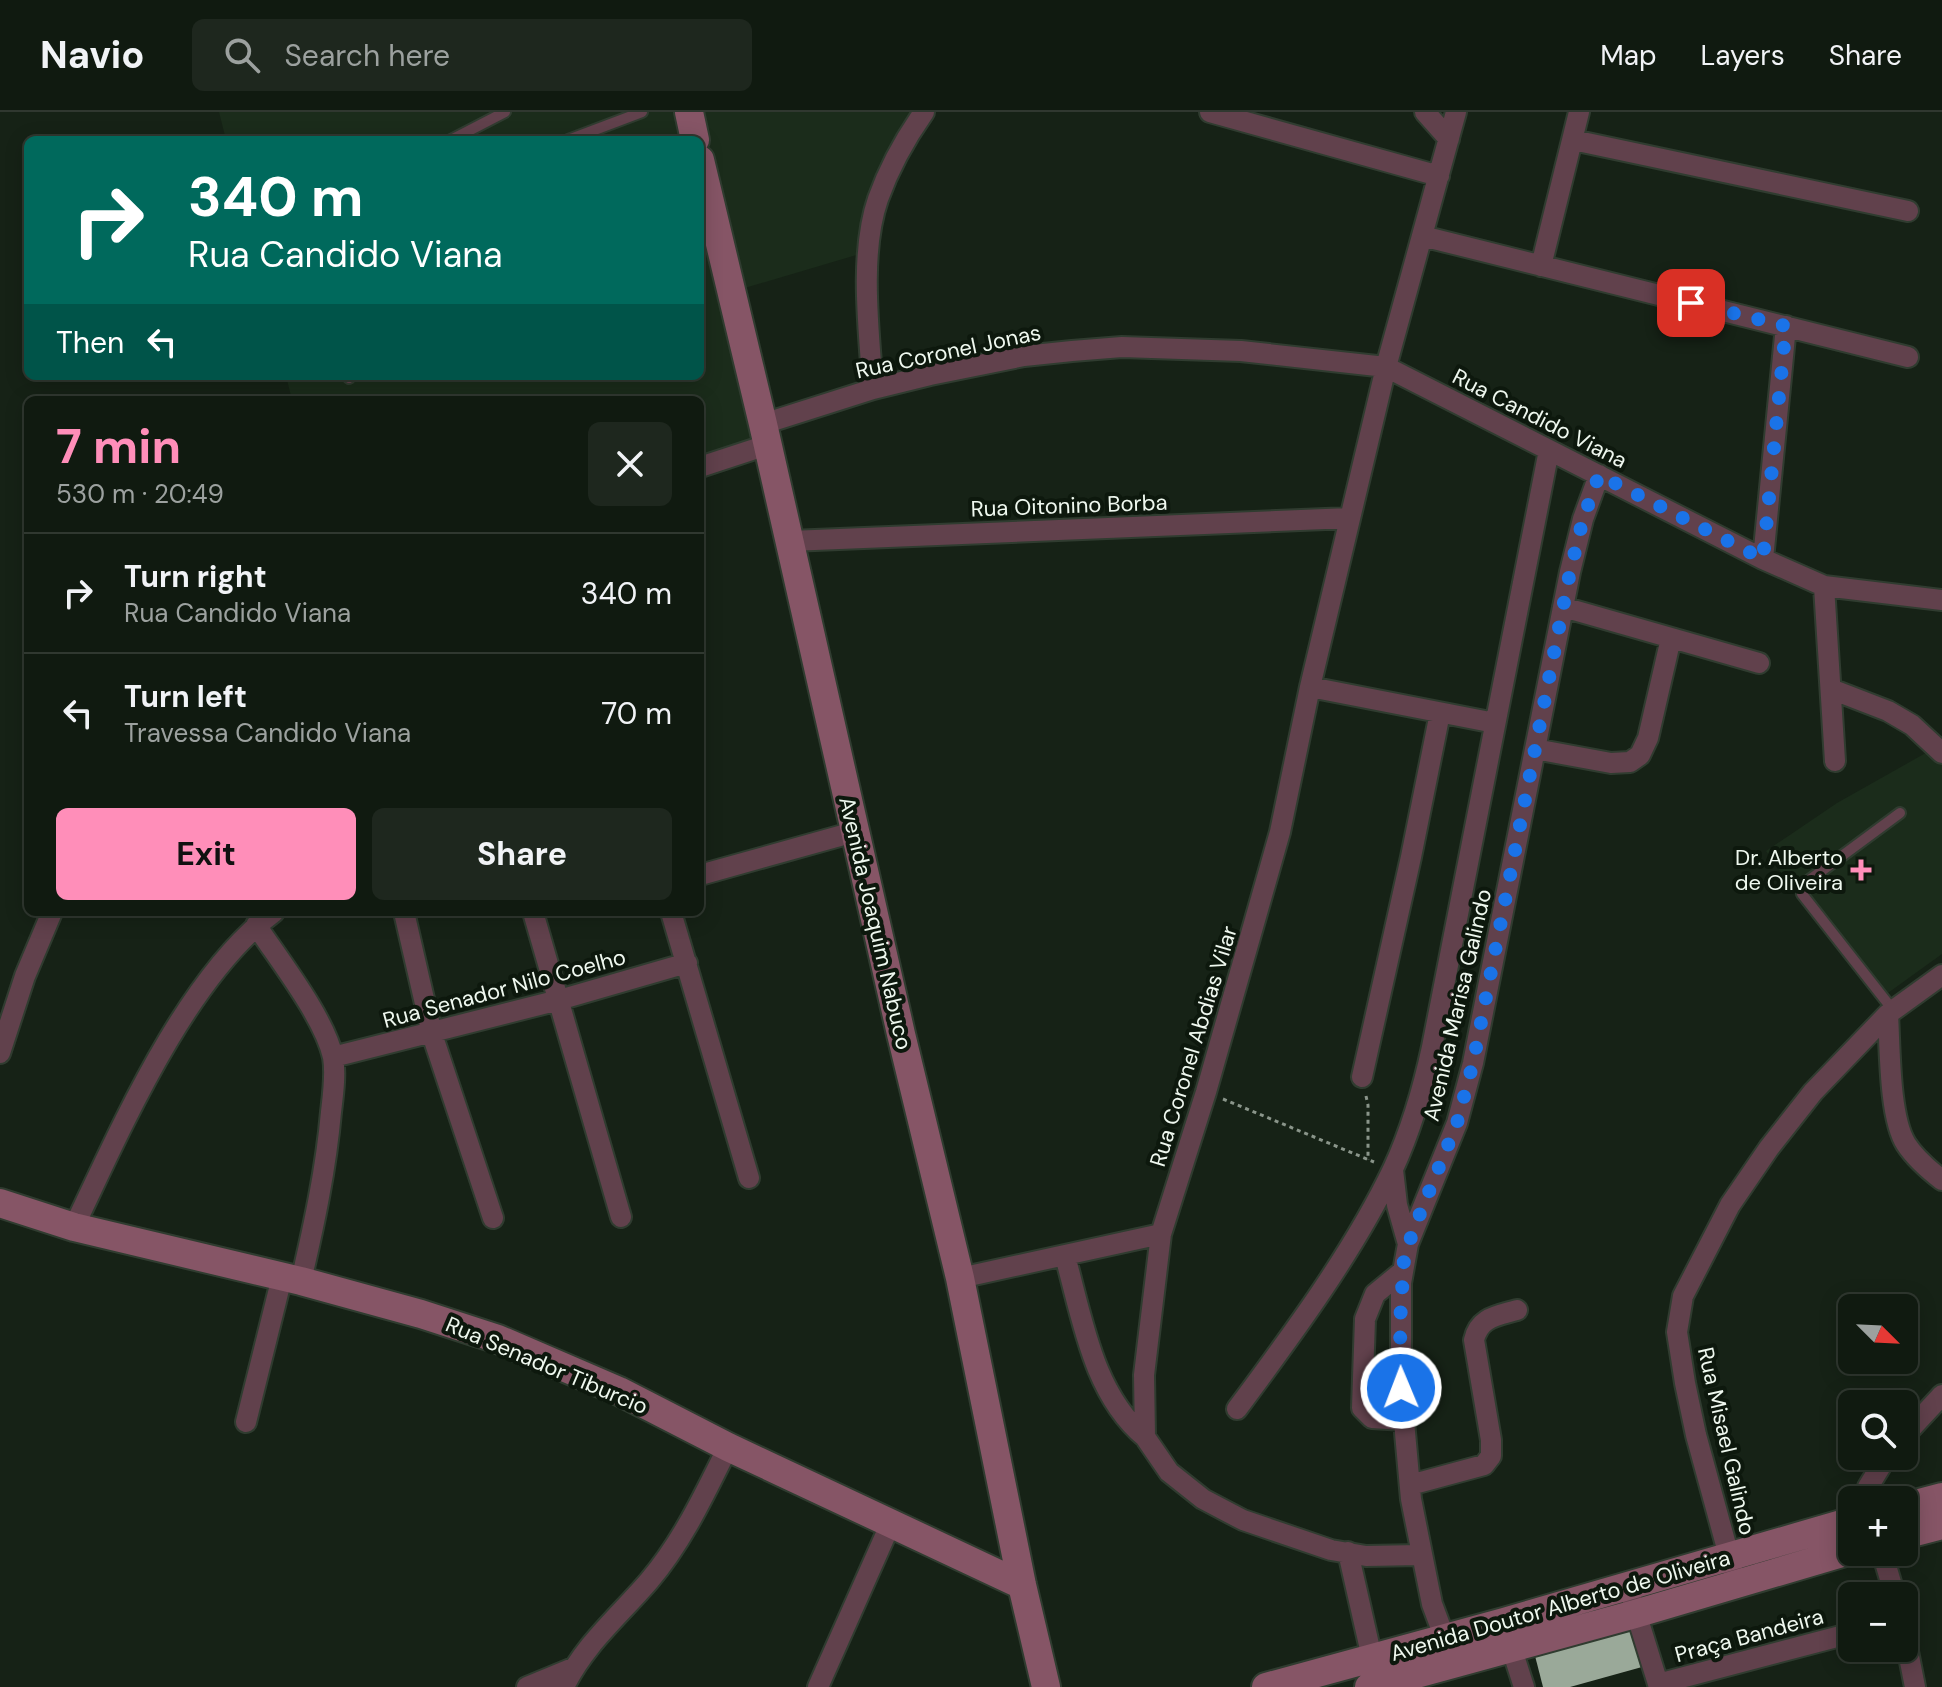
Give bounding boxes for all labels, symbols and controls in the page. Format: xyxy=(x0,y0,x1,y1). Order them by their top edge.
search box xyxy=(192,19,752,91)
text: Navio xyxy=(40,30,144,80)
icon: search xyxy=(220,33,264,77)
text: Search here xyxy=(284,36,450,75)
text: Map xyxy=(1600,37,1657,74)
text: Layers xyxy=(1701,37,1785,74)
text: Share xyxy=(1829,37,1902,74)
text: 340 m xyxy=(188,160,363,233)
icon: right xyxy=(56,168,160,272)
text: Rua Candido Viana xyxy=(188,231,503,278)
pin xyxy=(1657,269,1725,337)
icon: arrive xyxy=(1669,281,1713,325)
street label: Rua Coronel Jonas xyxy=(853,318,1043,385)
icon: left xyxy=(140,320,184,364)
text: Then xyxy=(56,323,124,362)
street label: Rua Candido Viana xyxy=(1448,362,1632,475)
text: 7 min xyxy=(56,415,181,478)
button: close xyxy=(588,422,672,506)
text: 530 m · 20:49 xyxy=(56,477,224,511)
street label: Rua Oitonino Borba xyxy=(970,488,1168,523)
text: Turn right xyxy=(124,557,267,596)
icon: right xyxy=(56,571,100,615)
text: 340 m xyxy=(581,574,672,613)
text: Rua Candido Viana xyxy=(124,596,351,630)
text: Turn left xyxy=(124,677,247,716)
icon: left xyxy=(56,691,100,735)
text: 70 m xyxy=(601,694,672,733)
text: Travessa Candido Viana xyxy=(124,716,411,750)
street label: Avenida Joaquim Nabuco xyxy=(832,794,919,1053)
button: Exit xyxy=(56,808,356,900)
button: Share xyxy=(372,808,672,900)
place label: Dr. Alberto de Oliveira xyxy=(1735,843,1843,897)
marker: Dr. Alberto de Oliveira xyxy=(1850,859,1872,881)
street label: Avenida Marisa Galindo xyxy=(1417,886,1498,1124)
street label: Rua Coronel Abdias Vilar xyxy=(1143,922,1244,1170)
street label: Rua Senador Nilo Coelho xyxy=(379,942,629,1035)
north arrow xyxy=(1838,1294,1918,1374)
map controls xyxy=(1838,1294,1918,1662)
street label: Rua Senador Tiburcio xyxy=(441,1310,652,1421)
street label: Rua Misael Galindo xyxy=(1691,1344,1762,1538)
position arrow xyxy=(1359,1346,1443,1430)
button: search xyxy=(1838,1390,1918,1470)
button: + xyxy=(1838,1486,1918,1566)
street label: Avenida Doutor Alberto de Oliveira xyxy=(1387,1543,1733,1668)
button: − xyxy=(1838,1582,1918,1662)
street label: Praça Bandeira xyxy=(1672,1602,1827,1669)

